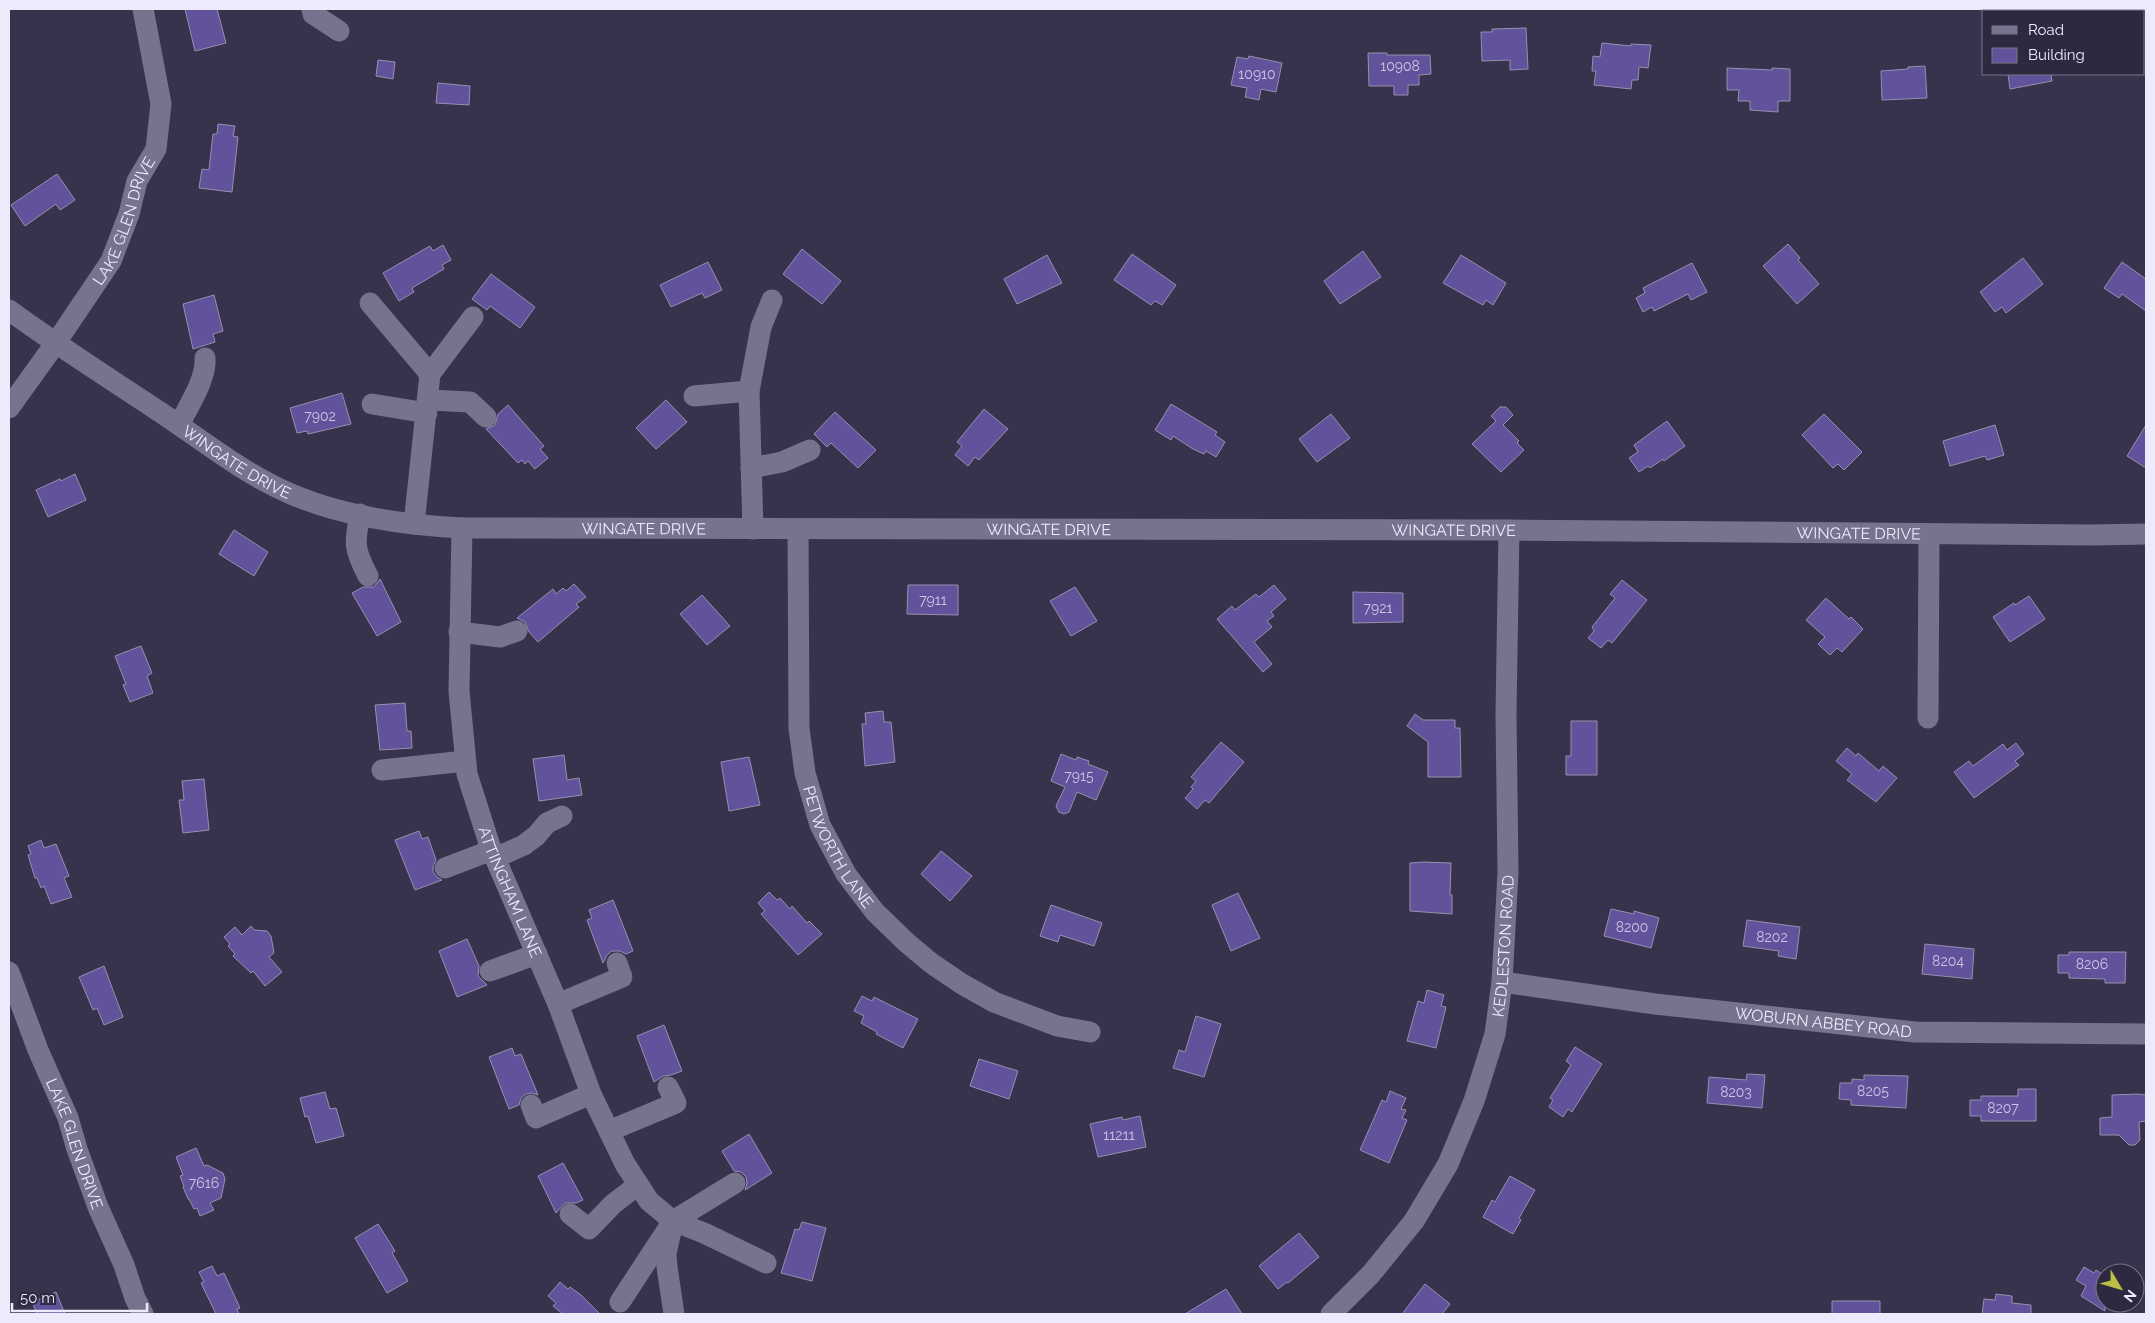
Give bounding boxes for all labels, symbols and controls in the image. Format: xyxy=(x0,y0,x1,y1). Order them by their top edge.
legend xyxy=(1982,10,2145,75)
text: Road xyxy=(2028,21,2064,39)
text: Building xyxy=(2028,46,2085,64)
house number: 10908 xyxy=(1380,58,1420,74)
house number: 10910 xyxy=(1238,66,1276,82)
street label: LAKE GLEN DRIVE xyxy=(89,153,159,289)
house number: 7902 xyxy=(304,408,336,424)
street label: WINGATE DRIVE xyxy=(179,421,294,503)
street label: WINGATE DRIVE xyxy=(581,519,706,538)
street label: WINGATE DRIVE xyxy=(986,520,1111,539)
street label: WINGATE DRIVE xyxy=(1391,521,1516,540)
street label: WINGATE DRIVE xyxy=(1796,523,1921,544)
house number: 7911 xyxy=(919,592,947,608)
house number: 7921 xyxy=(1364,600,1392,616)
house number: 7915 xyxy=(1064,768,1094,784)
street label: PETWORTH LANE xyxy=(799,784,878,912)
street label: ATTINGHAM LANE xyxy=(474,824,546,960)
street label: KEDLESTON ROAD xyxy=(1488,874,1518,1018)
house number: 8200 xyxy=(1616,919,1648,935)
house number: 8202 xyxy=(1756,929,1788,945)
house number: 8204 xyxy=(1932,953,1964,969)
house number: 8206 xyxy=(2076,956,2108,972)
street label: WOBURN ABBEY ROAD xyxy=(1734,1004,1913,1042)
street label: LAKE GLEN DRIVE xyxy=(42,1076,107,1212)
house number: 8205 xyxy=(1857,1083,1889,1099)
house number: 8203 xyxy=(1720,1084,1752,1100)
house number: 8207 xyxy=(1987,1100,2019,1116)
house number: 11211 xyxy=(1103,1127,1135,1143)
house number: 7616 xyxy=(189,1175,219,1191)
north arrow xyxy=(2095,1263,2145,1313)
scale bar xyxy=(12,1280,148,1312)
text: N xyxy=(2121,1287,2140,1305)
text: 50 m xyxy=(20,1289,55,1307)

